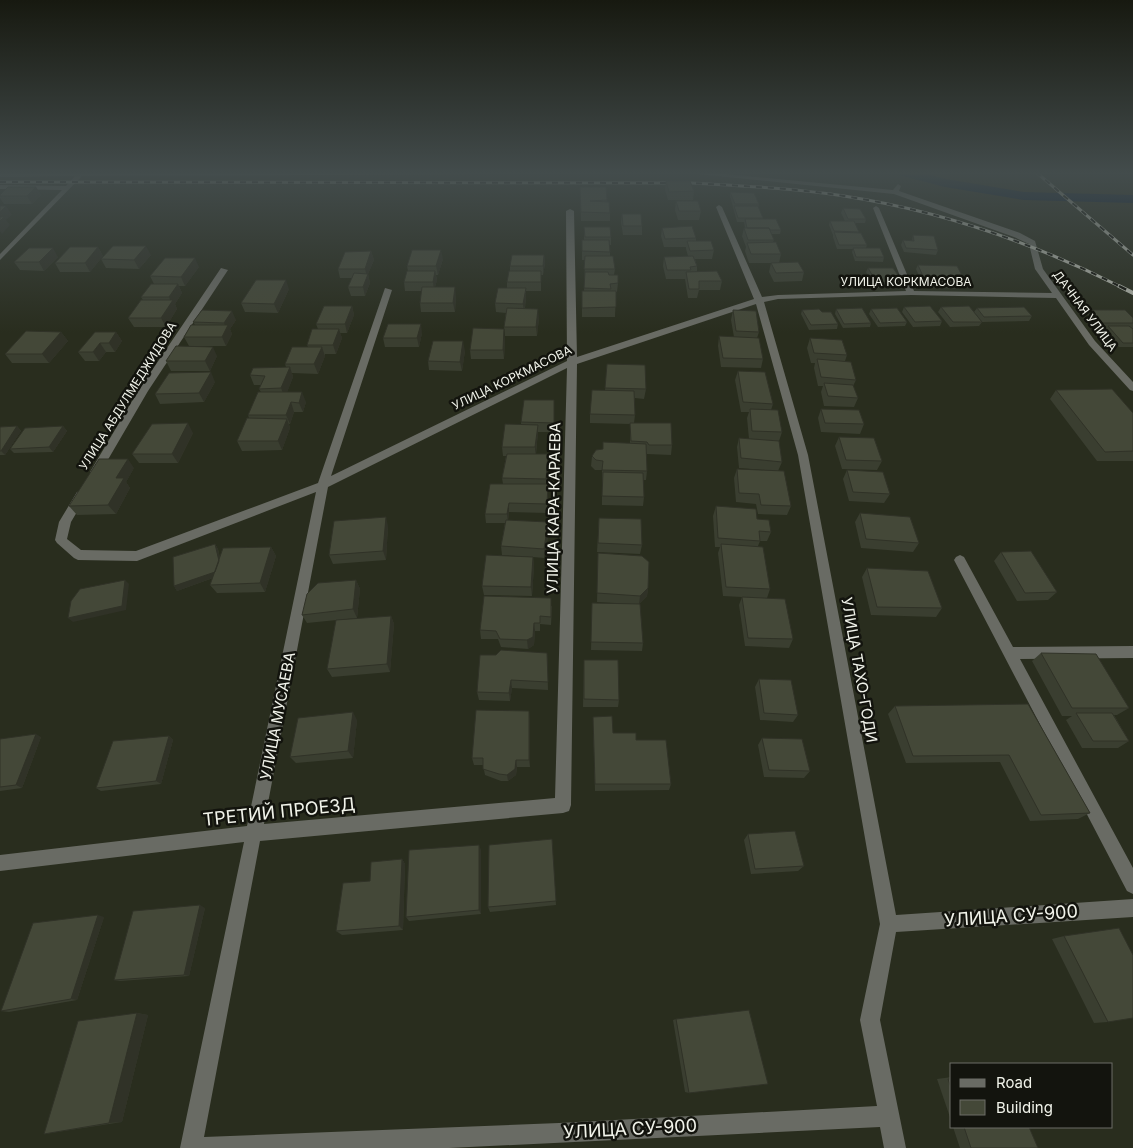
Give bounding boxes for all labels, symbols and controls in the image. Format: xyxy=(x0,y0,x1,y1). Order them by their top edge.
street label: ДАЧНАЯ УЛИЦА xyxy=(1050,267,1121,354)
street label: УЛИЦА КОРКМАСОВА xyxy=(840,274,972,289)
street label: УЛИЦА АБДУЛМЕДЖИДОВА xyxy=(76,319,179,473)
street label: УЛИЦА КОРКМАСОВА xyxy=(450,342,574,413)
street label: УЛИЦА КАРА-КАРАЕВА xyxy=(543,422,564,594)
street label: УЛИЦА ТАХО-ГОДИ xyxy=(837,596,882,744)
street label: УЛИЦА МУСАЕВА xyxy=(256,650,299,782)
street label: ТРЕТИЙ ПРОЕЗД xyxy=(202,792,356,830)
street label: УЛИЦА СУ-900 xyxy=(943,900,1079,931)
legend xyxy=(950,1063,1113,1128)
text: Road xyxy=(996,1073,1032,1092)
text: Building xyxy=(996,1098,1053,1117)
street label: УЛИЦА СУ-900 xyxy=(563,1115,697,1142)

